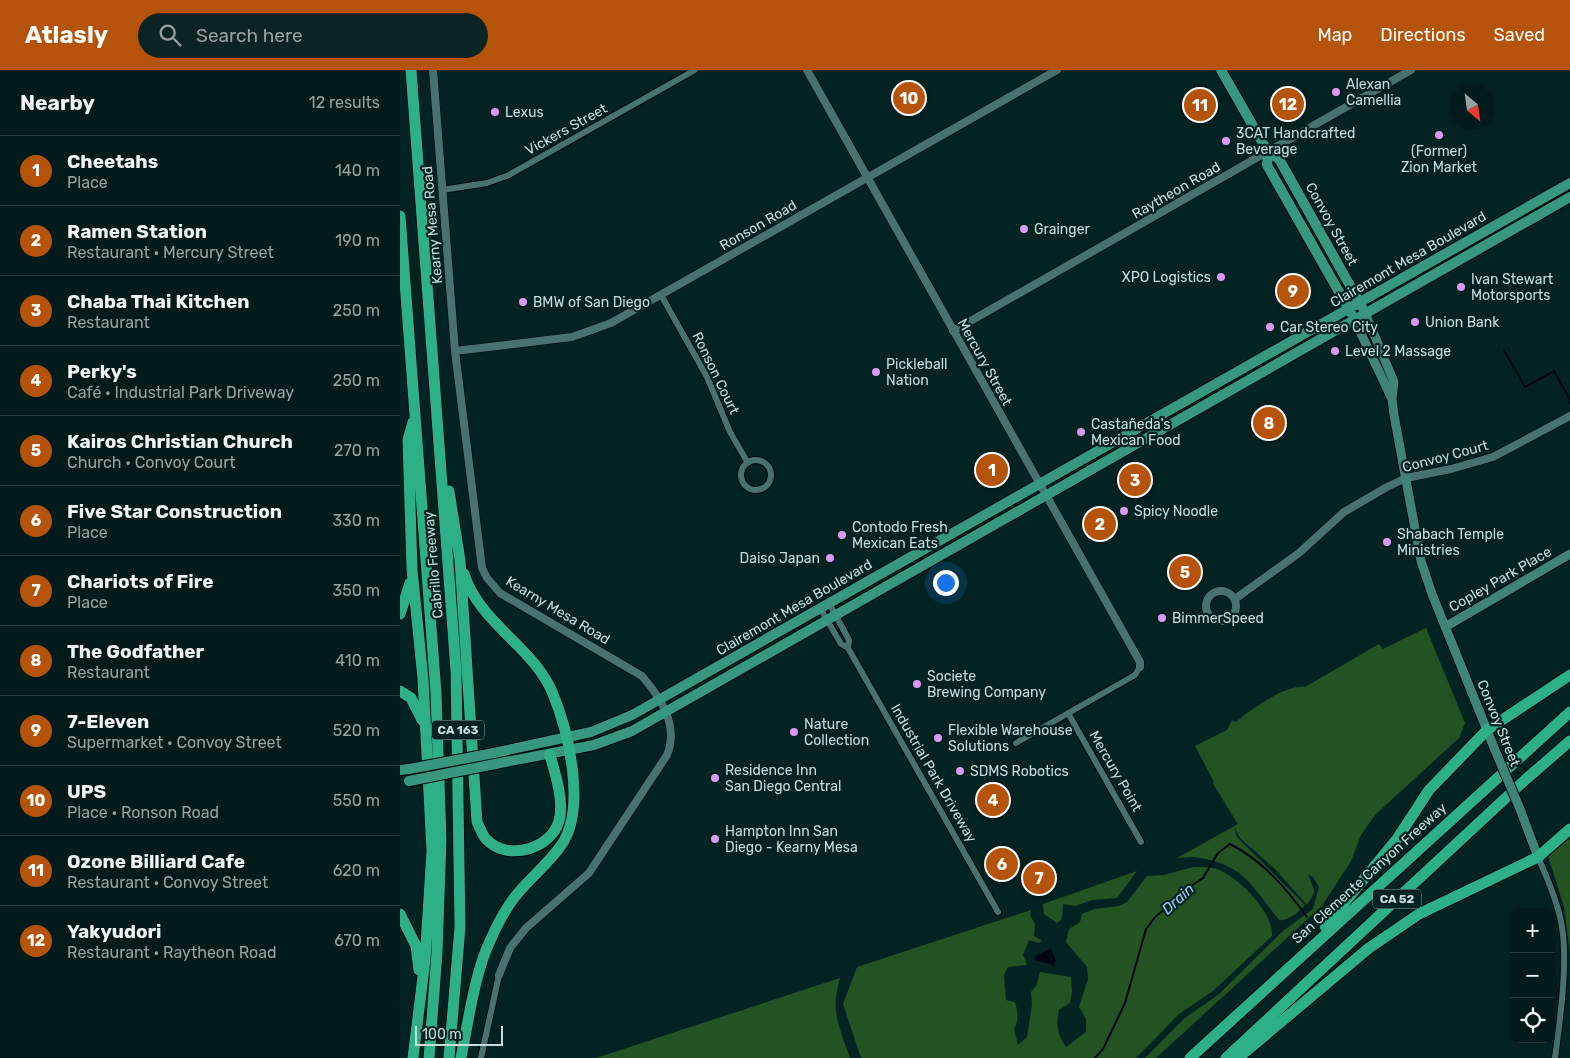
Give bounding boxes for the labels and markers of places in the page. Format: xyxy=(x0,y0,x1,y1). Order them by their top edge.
place label: Alexan Camellia xyxy=(1346,76,1401,109)
pin: 10 xyxy=(893,79,925,117)
pin: 12 xyxy=(1272,85,1304,123)
pin: 11 xyxy=(1184,86,1216,124)
marker: Alexan Camellia xyxy=(1330,86,1342,98)
place label: Lexus xyxy=(505,104,544,121)
marker: Lexus xyxy=(489,106,501,118)
place label: 3CAT Handcrafted Beverage xyxy=(1236,125,1355,158)
marker: (Former) Zion Market xyxy=(1433,129,1445,141)
marker: 3CAT Handcrafted Beverage xyxy=(1220,135,1232,147)
place label: (Former) Zion Market xyxy=(1401,143,1478,176)
place label: Grainger xyxy=(1034,221,1091,238)
marker: Grainger xyxy=(1018,223,1030,235)
place label: XPO Logistics xyxy=(1122,269,1211,286)
marker: XPO Logistics xyxy=(1215,271,1227,283)
place label: Ivan Stewart Motorsports xyxy=(1471,271,1554,304)
pin: 9 xyxy=(1277,272,1309,310)
marker: Ivan Stewart Motorsports xyxy=(1455,281,1467,293)
place label: BMW of San Diego xyxy=(533,294,650,311)
marker: BMW of San Diego xyxy=(517,296,529,308)
place label: Union Bank xyxy=(1425,314,1500,331)
marker: Union Bank xyxy=(1409,316,1421,328)
place label: Car Stereo City xyxy=(1280,319,1378,336)
marker: Car Stereo City xyxy=(1264,321,1276,333)
place label: Level 2 Massage xyxy=(1345,343,1451,360)
marker: Level 2 Massage xyxy=(1329,345,1341,357)
place label: Pickleball Nation xyxy=(886,356,947,389)
marker: Pickleball Nation xyxy=(870,366,882,378)
pin: 8 xyxy=(1253,404,1285,442)
place label: Castañeda's Mexican Food xyxy=(1091,416,1181,449)
marker: Castañeda's Mexican Food xyxy=(1075,426,1087,438)
pin: 1 xyxy=(976,451,1008,489)
pin: 3 xyxy=(1119,461,1151,499)
place label: Spicy Noodle xyxy=(1134,503,1218,520)
pin: 2 xyxy=(1084,505,1116,543)
marker: Spicy Noodle xyxy=(1118,505,1130,517)
place label: Contodo Fresh Mexican Eats xyxy=(852,519,948,552)
place label: Shabach Temple Ministries xyxy=(1397,526,1504,559)
marker: Contodo Fresh Mexican Eats xyxy=(836,529,848,541)
marker: Shabach Temple Ministries xyxy=(1381,536,1393,548)
place label: Daiso Japan xyxy=(740,550,820,567)
marker: Daiso Japan xyxy=(824,552,836,564)
pin: 5 xyxy=(1169,553,1201,591)
place label: BimmerSpeed xyxy=(1172,610,1264,627)
marker: BimmerSpeed xyxy=(1156,612,1168,624)
place label: Societe Brewing Company xyxy=(927,668,1046,701)
marker: Societe Brewing Company xyxy=(911,678,923,690)
place label: Nature Collection xyxy=(804,716,869,749)
place label: Flexible Warehouse Solutions xyxy=(948,722,1073,755)
marker: Nature Collection xyxy=(788,726,800,738)
marker: Flexible Warehouse Solutions xyxy=(932,732,944,744)
place label: Residence Inn San Diego Central xyxy=(725,762,841,795)
place label: SDMS Robotics xyxy=(970,763,1069,780)
marker: SDMS Robotics xyxy=(954,765,966,777)
marker: Residence Inn San Diego Central xyxy=(709,772,721,784)
pin: 4 xyxy=(977,781,1009,819)
place label: Hampton Inn San Diego - Kearny Mesa xyxy=(725,823,858,856)
marker: Hampton Inn San Diego - Kearny Mesa xyxy=(709,833,721,845)
pin: 6 xyxy=(986,845,1018,883)
pin: 7 xyxy=(1023,859,1055,897)

